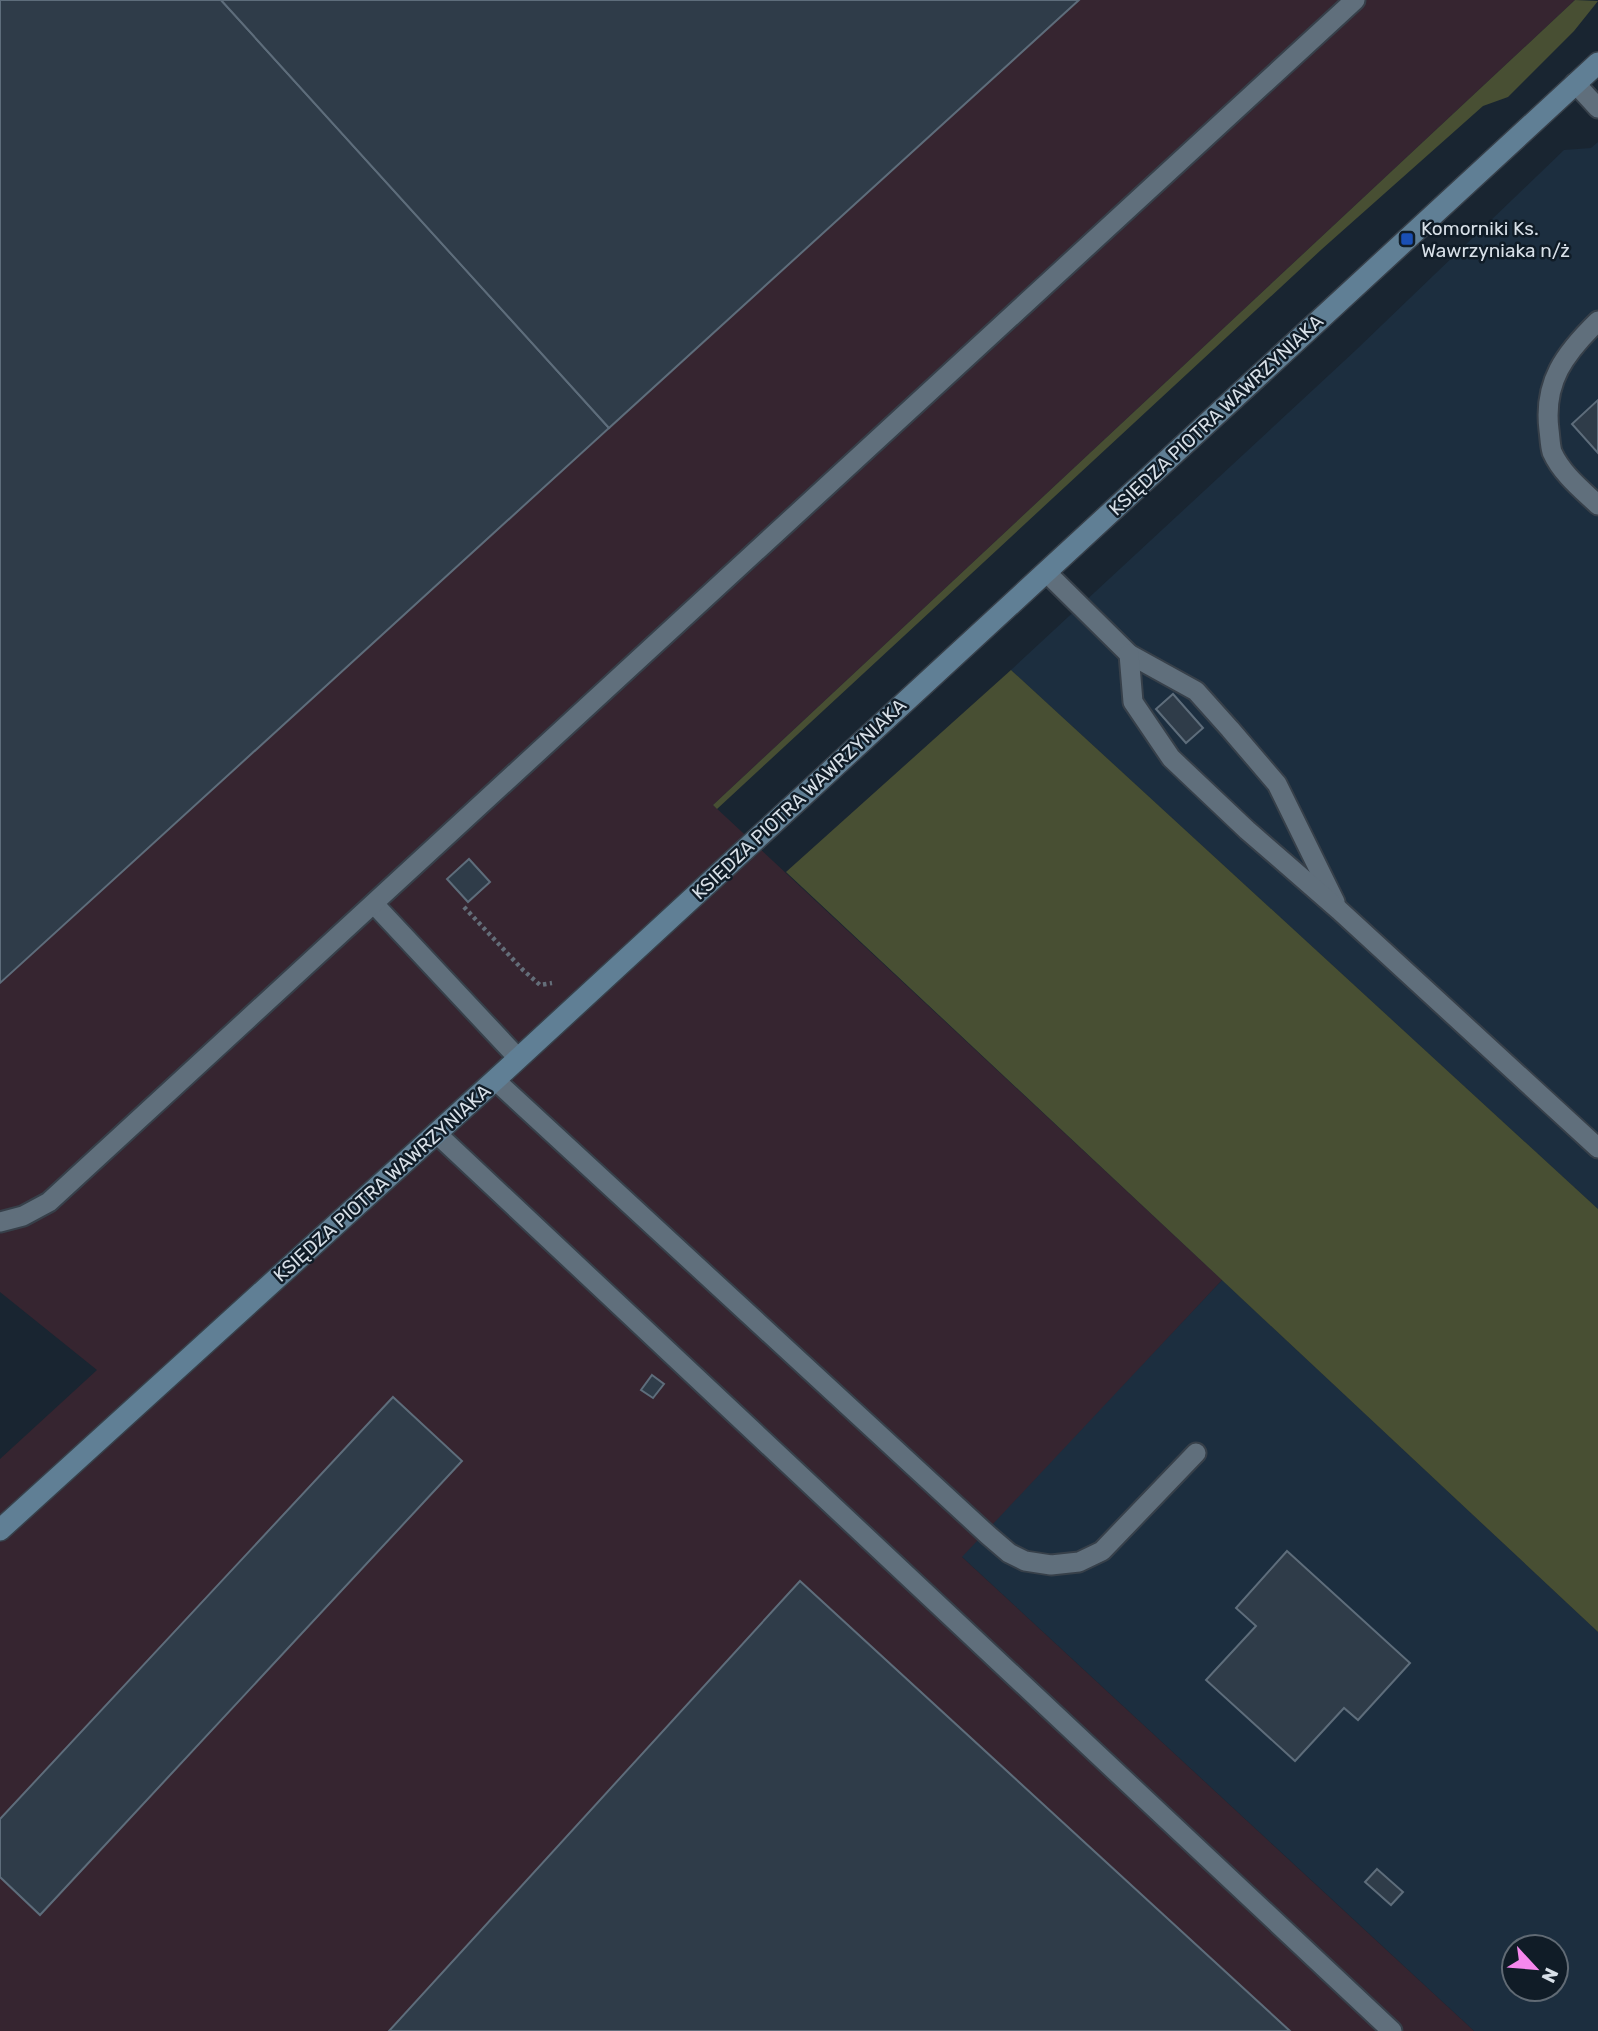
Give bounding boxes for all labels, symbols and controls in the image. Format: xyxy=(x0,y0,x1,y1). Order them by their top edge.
place label: Komorniki Ks. Wawrzyniaka n/ż xyxy=(1421,217,1570,262)
marker: Komorniki Ks. Wawrzyniaka n/ż xyxy=(1399,231,1415,247)
street label: KSIĘDZA PIOTRA WAWRZYNIAKA xyxy=(1104,309,1328,520)
street label: KSIĘDZA PIOTRA WAWRZYNIAKA xyxy=(687,693,911,904)
street label: KSIĘDZA PIOTRA WAWRZYNIAKA xyxy=(269,1079,496,1287)
north arrow xyxy=(1500,1933,1570,2003)
text: N xyxy=(1536,1964,1563,1986)

